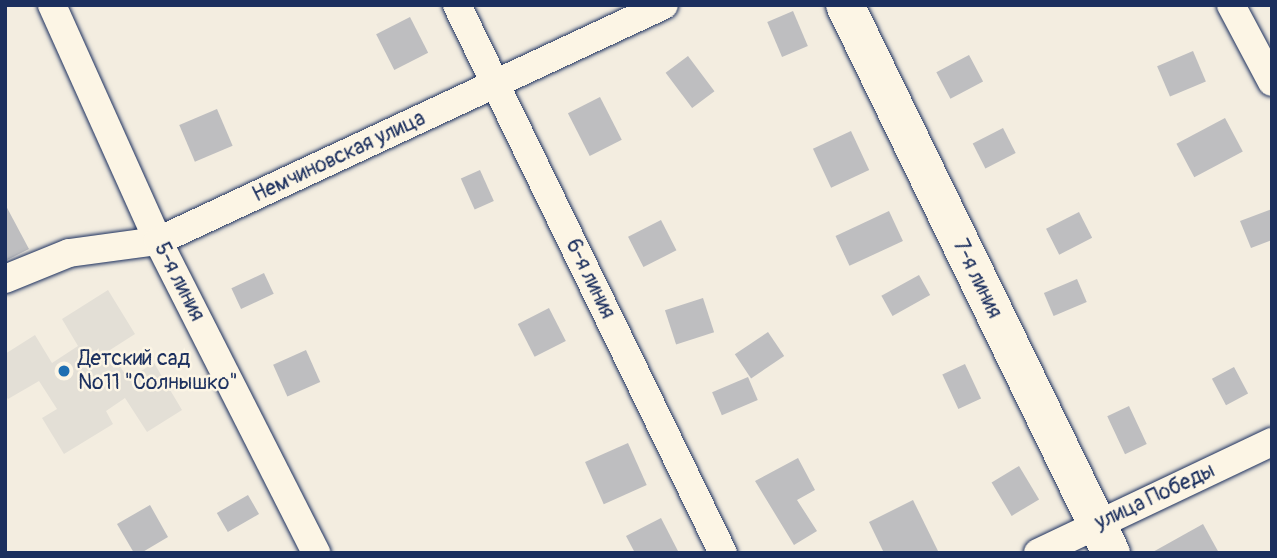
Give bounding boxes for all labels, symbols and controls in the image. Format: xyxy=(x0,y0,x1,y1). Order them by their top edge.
street label: Немчиновская улица xyxy=(249,106,429,208)
street label: 6-я линия xyxy=(560,235,620,323)
street label: 7-я линия xyxy=(947,235,1007,323)
street label: 5-я линия xyxy=(149,238,209,326)
place label: Детский сад №11 "Солнышко" xyxy=(78,346,238,396)
marker: Детский сад №11 "Солнышко" xyxy=(56,363,72,379)
street label: улица Победы xyxy=(1091,458,1219,536)

